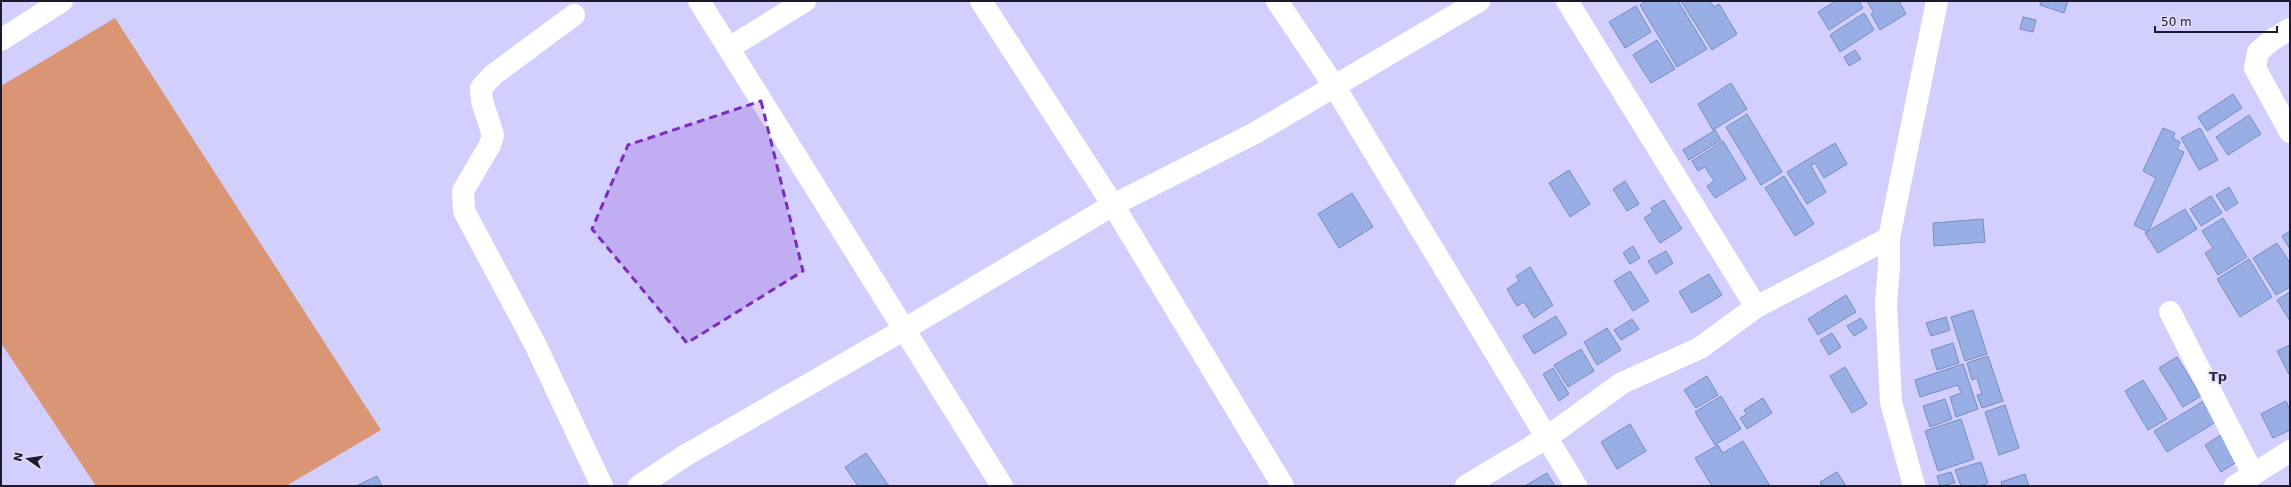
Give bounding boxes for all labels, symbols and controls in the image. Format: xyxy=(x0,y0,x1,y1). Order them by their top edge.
scale bar xyxy=(2155,8,2277,34)
text: 50 m xyxy=(2161,15,2192,29)
district label: Tp xyxy=(2209,369,2227,384)
north arrow xyxy=(8,439,48,479)
text: N xyxy=(11,451,26,463)

